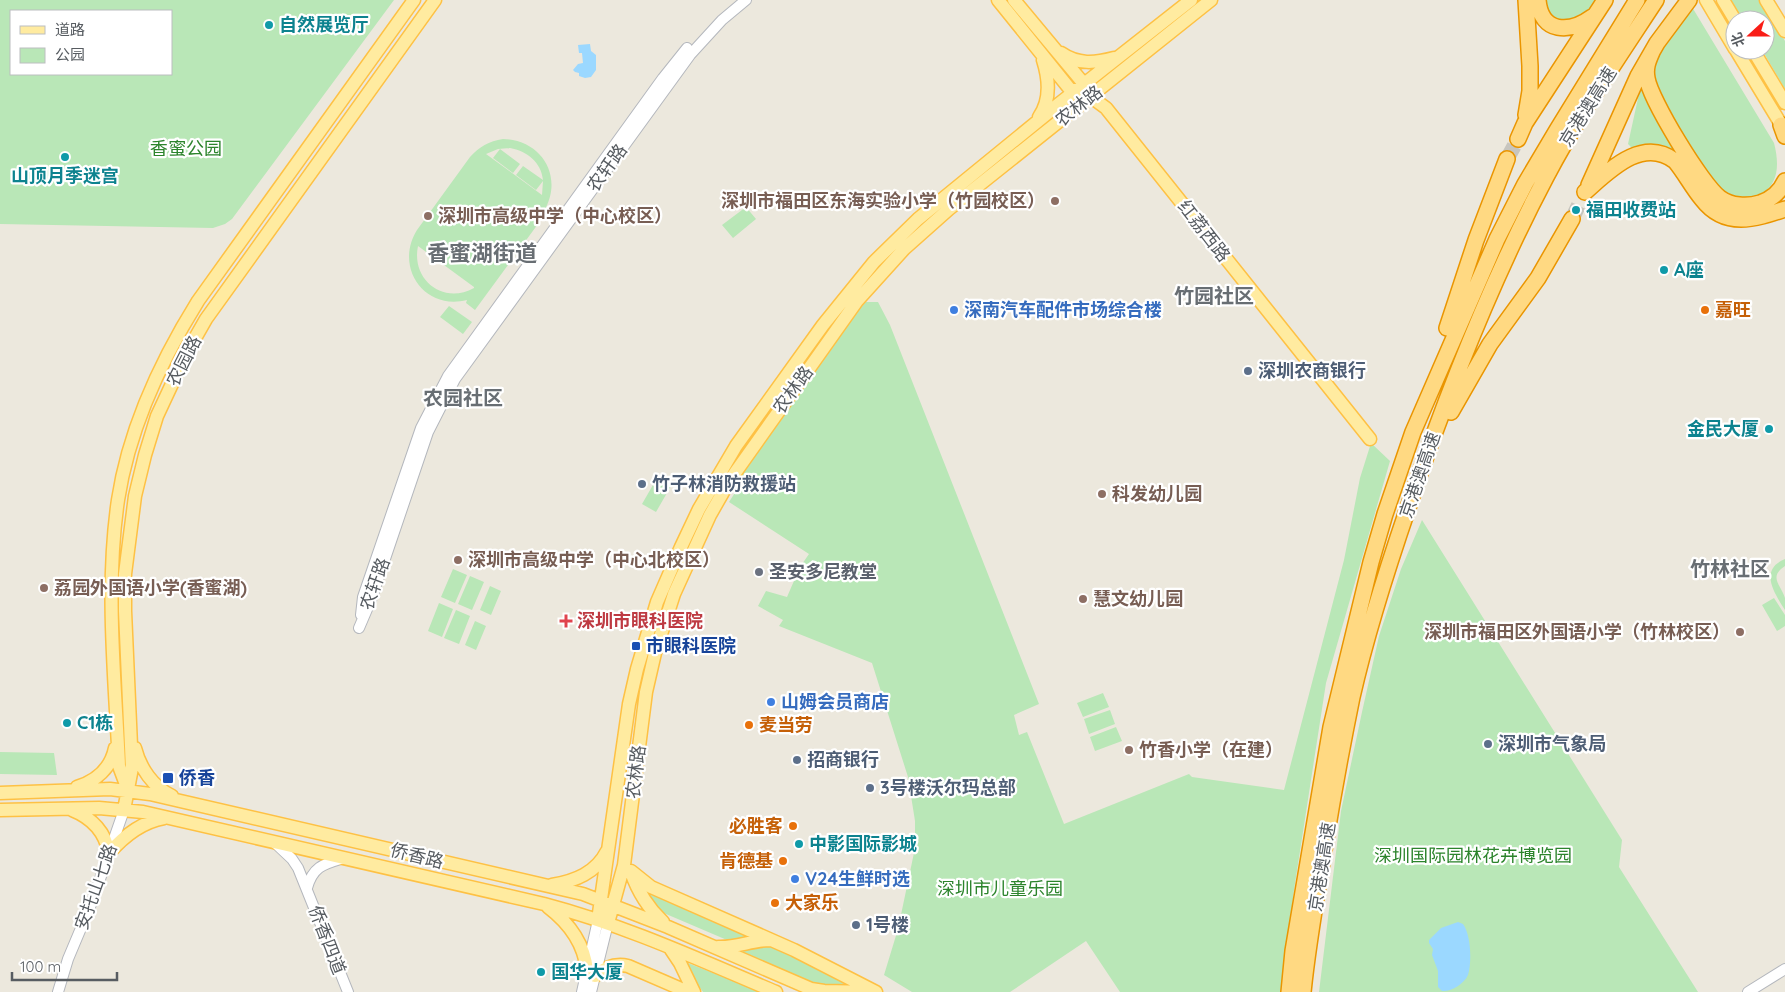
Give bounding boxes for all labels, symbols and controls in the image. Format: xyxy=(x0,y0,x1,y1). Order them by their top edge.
legend xyxy=(10,10,172,75)
north arrow xyxy=(1725,10,1775,60)
place label: 自然展览厅 xyxy=(279,13,369,36)
marker: 自然展览厅 xyxy=(263,19,275,31)
text: 道路 xyxy=(55,20,85,39)
text: 北 xyxy=(1727,30,1749,49)
text: 公园 xyxy=(55,45,85,64)
street label: 京港澳高速 xyxy=(1554,62,1621,151)
street label: 农林路 xyxy=(1050,80,1107,131)
park label: 香蜜公园 xyxy=(150,137,222,160)
street label: 农轩路 xyxy=(581,139,632,196)
marker: 山顶月季迷宫 xyxy=(59,151,71,163)
place label: 山顶月季迷宫 xyxy=(11,164,119,187)
place label: 深圳市福田区东海实验小学（竹园校区） xyxy=(721,189,1045,212)
marker: 深圳市福田区东海实验小学（竹园校区） xyxy=(1049,195,1061,207)
street label: 红荔西路 xyxy=(1173,195,1236,266)
place label: 福田收费站 xyxy=(1586,198,1676,221)
place label: 深圳市高级中学（中心校区） xyxy=(438,204,672,227)
marker: 福田收费站 xyxy=(1570,204,1582,216)
marker: 深圳市高级中学（中心校区） xyxy=(422,210,434,222)
district label: 香蜜湖街道 xyxy=(427,239,537,267)
place label: A座 xyxy=(1674,258,1704,281)
marker: A座 xyxy=(1658,264,1670,276)
district label: 竹园社区 xyxy=(1174,283,1254,308)
place label: 深南汽车配件市场综合楼 xyxy=(964,298,1162,321)
place label: 嘉旺 xyxy=(1715,298,1751,321)
marker: 深南汽车配件市场综合楼 xyxy=(948,304,960,316)
marker: 嘉旺 xyxy=(1699,304,1711,316)
street label: 农园路 xyxy=(161,331,206,390)
place label: 深圳农商银行 xyxy=(1258,359,1366,382)
street label: 农林路 xyxy=(767,361,818,418)
marker: 深圳农商银行 xyxy=(1242,365,1254,377)
district label: 农园社区 xyxy=(423,385,503,410)
place label: 金民大厦 xyxy=(1687,417,1759,440)
marker: 金民大厦 xyxy=(1763,423,1775,435)
street label: 京港澳高速 xyxy=(1394,429,1445,521)
place label: 竹子林消防救援站 xyxy=(652,472,796,495)
marker: 竹子林消防救援站 xyxy=(636,478,648,490)
place label: 科发幼儿园 xyxy=(1112,482,1202,505)
marker: 科发幼儿园 xyxy=(1096,488,1108,500)
place label: 深圳市高级中学（中心北校区） xyxy=(468,548,720,571)
marker: 深圳市高级中学（中心北校区） xyxy=(452,554,464,566)
street label: 农轩路 xyxy=(354,555,395,613)
district label: 竹林社区 xyxy=(1690,556,1770,581)
place label: 圣安多尼教堂 xyxy=(769,560,877,583)
marker: 圣安多尼教堂 xyxy=(753,566,765,578)
place label: 荔园外国语小学(香蜜湖) xyxy=(54,576,247,599)
marker: 荔园外国语小学(香蜜湖) xyxy=(38,582,50,594)
place label: 慧文幼儿园 xyxy=(1093,587,1183,610)
marker: 慧文幼儿园 xyxy=(1077,593,1089,605)
place label: 深圳市眼科医院 xyxy=(577,609,703,632)
marker: 深圳市眼科医院 xyxy=(559,614,573,628)
place label: 深圳市福田区外国语小学（竹林校区） xyxy=(1424,620,1730,643)
marker: 深圳市福田区外国语小学（竹林校区） xyxy=(1734,626,1746,638)
place label: 市眼科医院 xyxy=(646,634,736,657)
marker: 市眼科医院 xyxy=(630,640,642,652)
place label: 山姆会员商店 xyxy=(781,690,889,713)
marker: 山姆会员商店 xyxy=(765,696,777,708)
place label: C1栋 xyxy=(77,711,113,734)
place label: 麦当劳 xyxy=(759,713,813,736)
marker: C1栋 xyxy=(61,717,73,729)
marker: 麦当劳 xyxy=(743,719,755,731)
place label: 深圳市气象局 xyxy=(1498,732,1606,755)
place label: 竹香小学（在建） xyxy=(1139,738,1283,761)
marker: 深圳市气象局 xyxy=(1482,738,1494,750)
street label: 农林路 xyxy=(621,744,650,800)
marker: 竹香小学（在建） xyxy=(1123,744,1135,756)
place label: 招商银行 xyxy=(807,748,879,771)
marker: 招商银行 xyxy=(791,754,803,766)
place label: 侨香 xyxy=(179,766,215,789)
marker: 侨香 xyxy=(161,771,175,785)
place label: 3号楼沃尔玛总部 xyxy=(880,776,1016,799)
marker: 3号楼沃尔玛总部 xyxy=(864,782,876,794)
place label: 必胜客 xyxy=(729,814,783,837)
marker: 必胜客 xyxy=(787,820,799,832)
street label: 京港澳高速 xyxy=(1303,821,1340,913)
place label: 中影国际影城 xyxy=(809,832,917,855)
street label: 侨香路 xyxy=(388,838,446,873)
marker: 中影国际影城 xyxy=(793,838,805,850)
street label: 安托山七路 xyxy=(69,841,122,933)
park label: 深圳国际园林花卉博览园 xyxy=(1374,844,1572,867)
place label: 肯德基 xyxy=(719,849,773,872)
marker: 肯德基 xyxy=(777,855,789,867)
place label: V24生鲜时选 xyxy=(805,867,910,890)
marker: V24生鲜时选 xyxy=(789,873,801,885)
park label: 深圳市儿童乐园 xyxy=(937,877,1063,900)
place label: 大家乐 xyxy=(785,891,839,914)
marker: 大家乐 xyxy=(769,897,781,909)
street label: 侨香四道 xyxy=(304,902,351,978)
place label: 1号楼 xyxy=(866,913,909,936)
marker: 1号楼 xyxy=(850,919,862,931)
scale bar xyxy=(12,950,118,982)
text: 100 m xyxy=(20,957,61,976)
place label: 国华大厦 xyxy=(551,960,623,983)
marker: 国华大厦 xyxy=(535,966,547,978)

